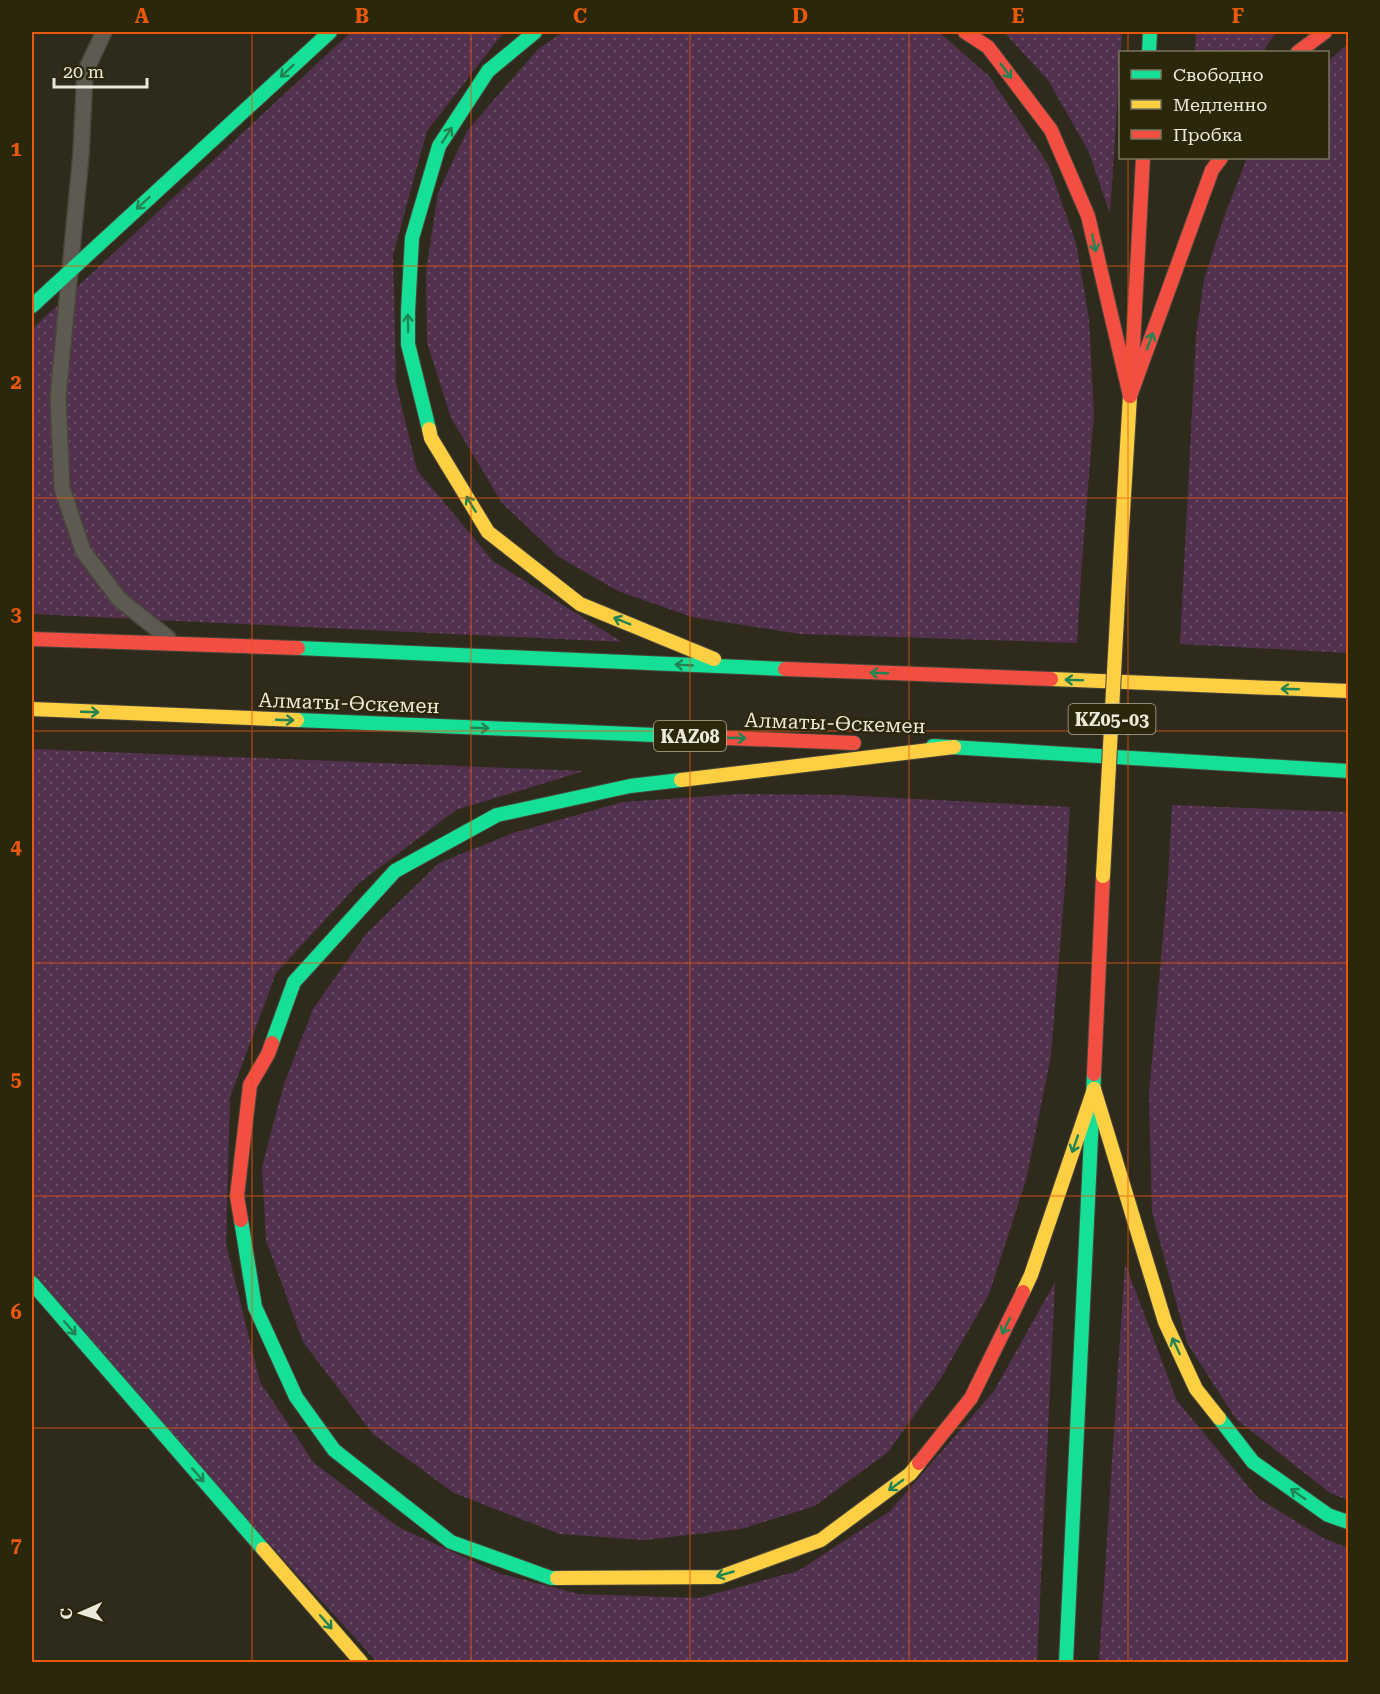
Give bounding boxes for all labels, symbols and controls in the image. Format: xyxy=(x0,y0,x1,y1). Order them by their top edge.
text: A xyxy=(135,4,150,28)
text: B xyxy=(355,4,369,28)
text: C xyxy=(573,4,587,28)
text: D xyxy=(792,4,808,28)
text: E xyxy=(1012,4,1025,28)
text: F xyxy=(1232,4,1244,28)
scale bar xyxy=(54,51,147,89)
legend xyxy=(1119,51,1329,159)
text: 20 m xyxy=(63,61,104,82)
one-way arrow xyxy=(1000,63,1013,79)
one-way arrow xyxy=(279,64,294,78)
text: Свободно xyxy=(1173,64,1263,85)
text: Медленно xyxy=(1173,94,1267,115)
text: Пробка xyxy=(1173,124,1242,145)
one-way arrow xyxy=(440,126,453,143)
text: 1 xyxy=(10,137,22,161)
one-way arrow xyxy=(136,196,151,210)
one-way arrow xyxy=(1089,233,1101,252)
one-way arrow xyxy=(402,314,414,334)
one-way arrow xyxy=(1146,332,1157,351)
text: 2 xyxy=(10,370,22,394)
one-way arrow xyxy=(465,496,477,513)
text: 3 xyxy=(10,602,22,626)
one-way arrow xyxy=(614,615,632,626)
one-way arrow xyxy=(675,660,695,671)
one-way arrow xyxy=(870,667,890,679)
one-way arrow xyxy=(1065,675,1085,686)
one-way arrow xyxy=(1281,683,1301,694)
street label: Алматы-Өскемен xyxy=(258,688,440,718)
road number: KZ05-03 xyxy=(1068,704,1156,734)
one-way arrow xyxy=(79,706,99,717)
street label: Алматы-Өскемен xyxy=(744,708,926,738)
one-way arrow xyxy=(274,714,294,725)
road number: KAZ08 xyxy=(654,721,726,751)
one-way arrow xyxy=(469,722,489,733)
one-way arrow xyxy=(727,733,747,744)
text: 4 xyxy=(10,835,22,859)
text: 5 xyxy=(10,1067,22,1091)
one-way arrow xyxy=(1069,1134,1080,1153)
text: 6 xyxy=(10,1300,22,1324)
one-way arrow xyxy=(1000,1317,1011,1335)
one-way arrow xyxy=(63,1320,77,1335)
one-way arrow xyxy=(1170,1337,1182,1355)
one-way arrow xyxy=(191,1467,205,1482)
one-way arrow xyxy=(888,1478,904,1491)
one-way arrow xyxy=(1290,1488,1307,1500)
text: 7 xyxy=(10,1533,22,1557)
one-way arrow xyxy=(716,1569,735,1580)
north arrow xyxy=(51,1583,111,1643)
text: С xyxy=(57,1608,76,1620)
one-way arrow xyxy=(319,1614,332,1630)

